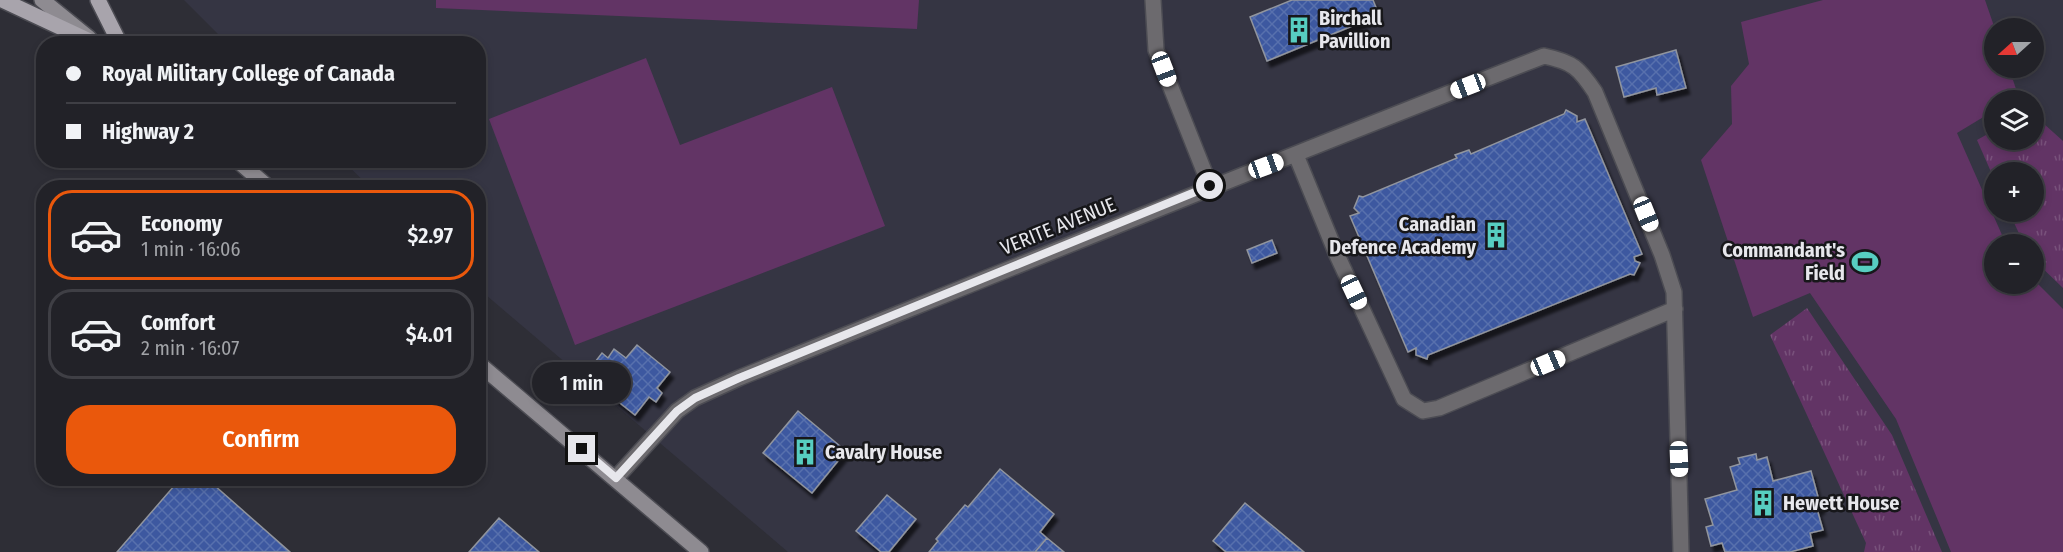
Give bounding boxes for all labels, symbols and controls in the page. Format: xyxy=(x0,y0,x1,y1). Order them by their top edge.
place label: Birchall Pavillion xyxy=(1319,6,1390,53)
building icon: Birchall Pavillion xyxy=(1284,15,1314,45)
north arrow xyxy=(1984,18,2044,78)
map controls xyxy=(1984,18,2044,294)
car xyxy=(1149,49,1179,89)
text: Royal Military College of Canada xyxy=(102,60,395,87)
car xyxy=(1448,71,1488,101)
button: layers xyxy=(1984,90,2044,150)
text: Highway 2 xyxy=(102,118,194,145)
car xyxy=(1246,151,1286,181)
button: + xyxy=(1984,162,2044,222)
route start xyxy=(1196,172,1223,199)
street label: VERITE AVENUE xyxy=(997,192,1119,260)
car xyxy=(1631,194,1661,234)
icon: car xyxy=(69,208,123,262)
text: Economy xyxy=(141,210,222,237)
place label: Canadian Defence Academy xyxy=(1329,212,1476,259)
building icon: Canadian Defence Academy xyxy=(1481,220,1511,250)
text: $2.97 xyxy=(408,222,453,249)
button: − xyxy=(1984,234,2044,294)
text: 1 min · 16:06 xyxy=(141,237,240,261)
place label: Commandant's Field xyxy=(1722,238,1845,285)
sports icon: Commandant's Field xyxy=(1850,247,1880,277)
car xyxy=(1338,272,1370,312)
icon: car xyxy=(69,307,123,361)
text: Comfort xyxy=(141,309,215,336)
text: $4.01 xyxy=(406,321,453,348)
text: 2 min · 16:07 xyxy=(141,336,239,360)
car xyxy=(1528,348,1568,378)
callout: 1 min xyxy=(532,362,632,404)
text: 1 min xyxy=(560,371,603,395)
button: Confirm xyxy=(66,405,456,474)
route end xyxy=(568,435,595,462)
building icon: Cavalry House xyxy=(790,437,820,467)
place label: Cavalry House xyxy=(825,440,942,464)
car xyxy=(1669,441,1689,477)
building icon: Hewett House xyxy=(1748,488,1778,518)
place label: Hewett House xyxy=(1783,491,1899,515)

